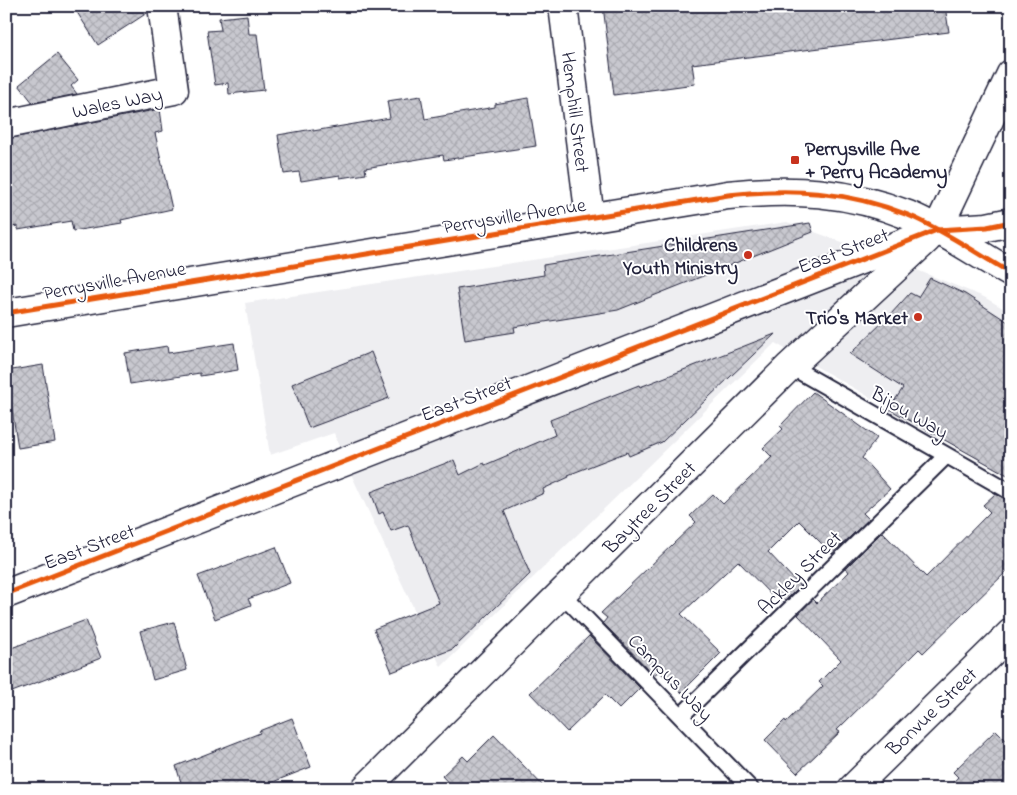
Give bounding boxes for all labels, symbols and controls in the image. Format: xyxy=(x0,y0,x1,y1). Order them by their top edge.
street label: Hemphill Street xyxy=(552,50,595,175)
street label: Wales Way xyxy=(70,81,165,128)
place label: Perrysville Ave + Perry Academy xyxy=(805,136,947,189)
marker: Perrysville Ave + Perry Academy xyxy=(789,154,801,166)
street label: Perrysville Avenue xyxy=(441,192,588,243)
street label: East Street xyxy=(794,222,894,283)
place label: Childrens Youth Ministry xyxy=(622,232,738,285)
marker: Childrens Youth Ministry xyxy=(742,249,754,261)
street label: Perrysville Avenue xyxy=(41,256,188,309)
place label: Trio's Market xyxy=(806,305,908,334)
marker: Trio's Market xyxy=(912,311,924,323)
street label: East Street xyxy=(417,370,517,431)
street label: Bijou Way xyxy=(864,380,953,448)
street label: Baytree Street xyxy=(597,455,704,563)
street label: East Street xyxy=(40,518,140,579)
street label: Ackley Street xyxy=(752,525,850,622)
street label: Campus Way xyxy=(620,628,719,729)
street label: Bonvue Street xyxy=(880,661,985,765)

